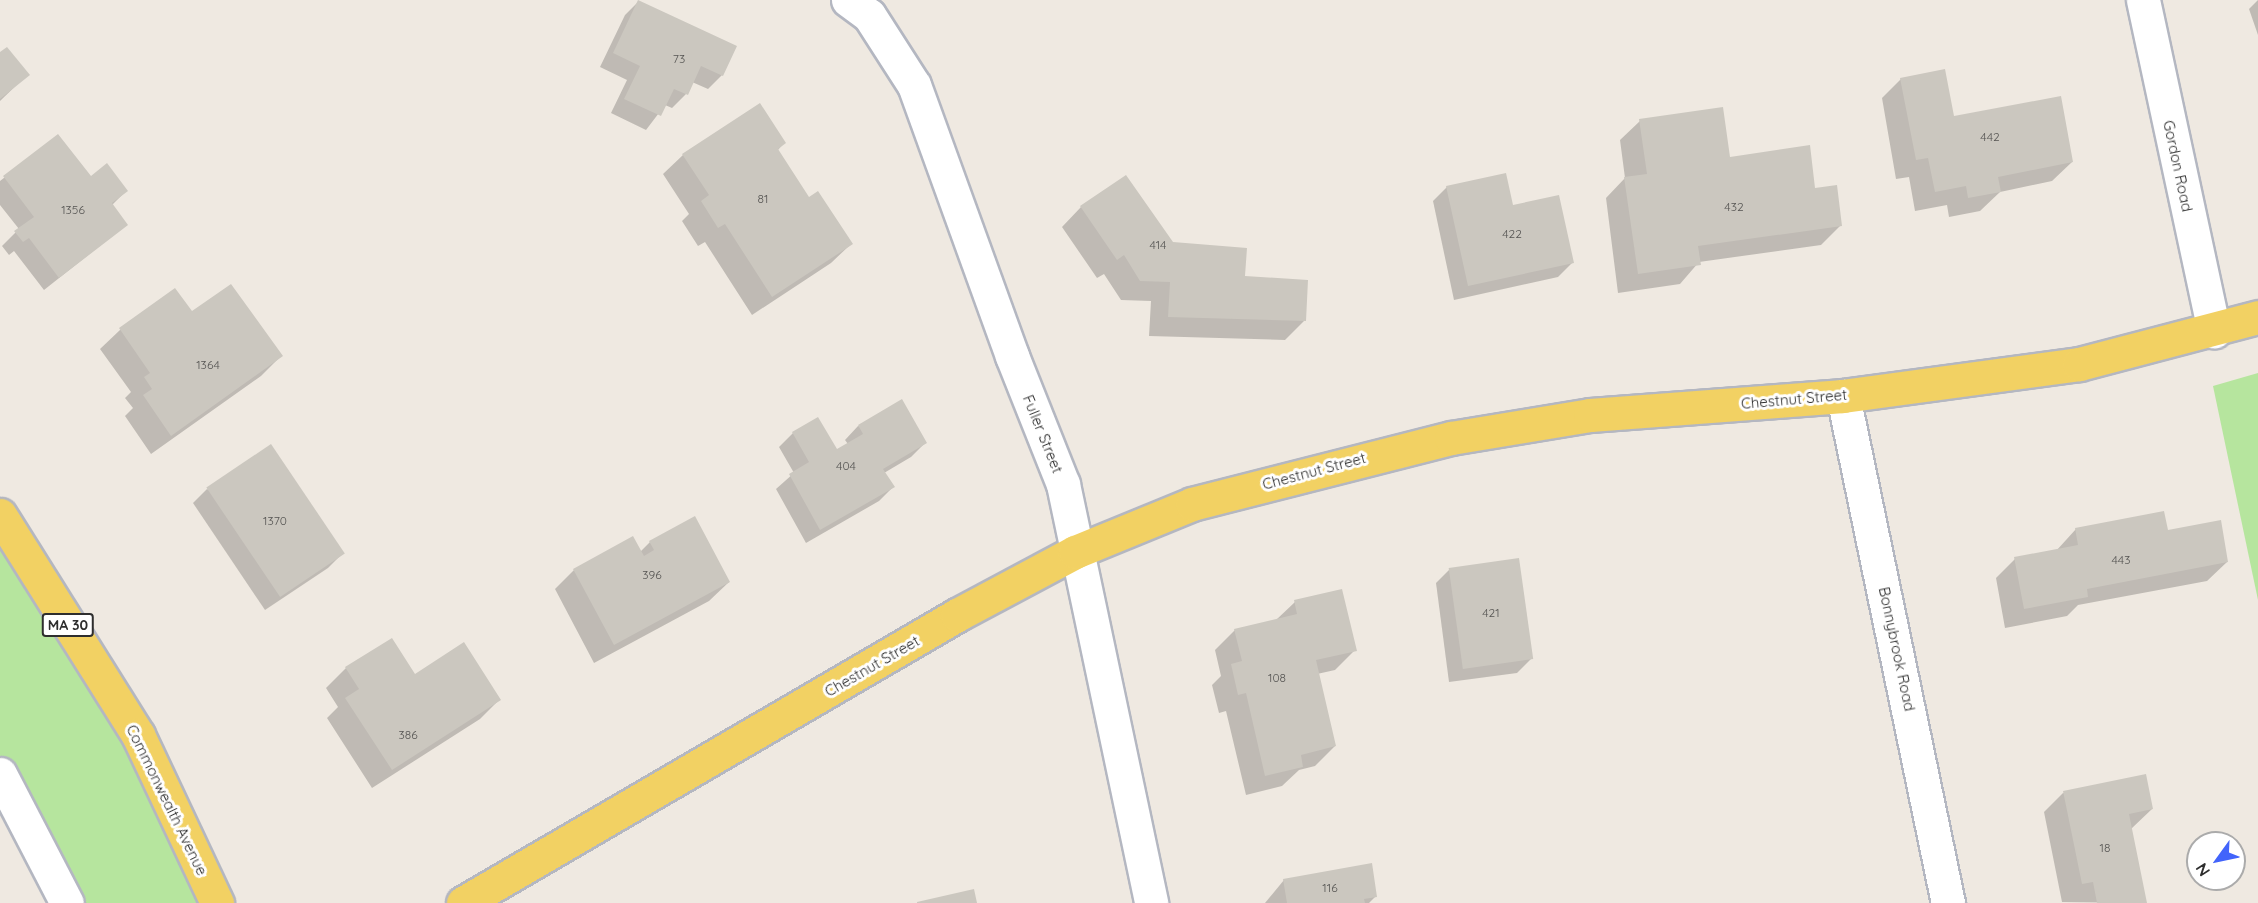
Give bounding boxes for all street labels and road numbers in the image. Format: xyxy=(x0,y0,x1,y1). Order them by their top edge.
street label: Gordon Road xyxy=(2160,119,2196,213)
street label: Chestnut Street xyxy=(1740,385,1848,413)
street label: Fuller Street xyxy=(1019,392,1067,476)
street label: Chestnut Street xyxy=(1260,449,1368,493)
street label: Bonnybrook Road xyxy=(1875,585,1919,713)
road number: MA 30 xyxy=(41,614,95,636)
street label: Chestnut Street xyxy=(821,632,923,700)
street label: Commonwealth Avenue xyxy=(123,722,211,878)

